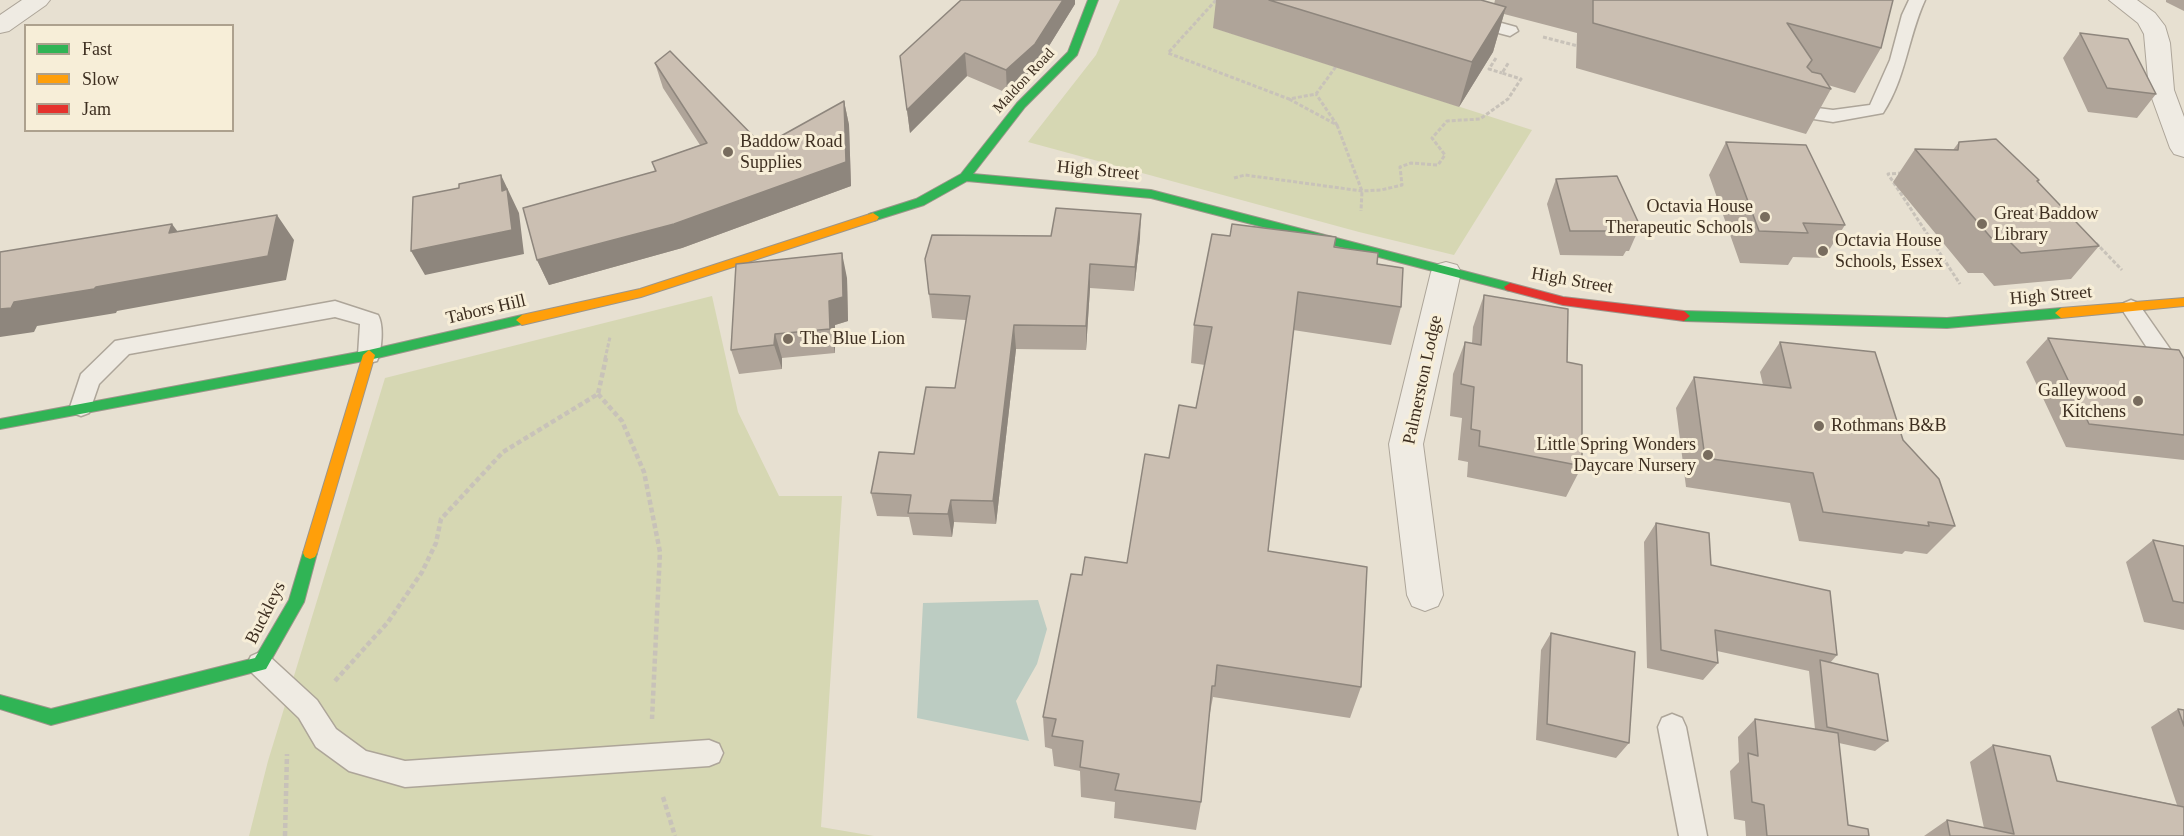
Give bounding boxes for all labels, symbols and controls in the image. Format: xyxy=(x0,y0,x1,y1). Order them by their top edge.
legend xyxy=(24,24,234,132)
text: Fast xyxy=(82,39,112,59)
street label: Maldon Road xyxy=(989,45,1059,117)
text: Slow xyxy=(82,69,119,89)
text: Jam xyxy=(82,99,111,119)
place label: Baddow Road Supplies xyxy=(740,131,842,174)
marker: Baddow Road Supplies xyxy=(721,145,735,159)
street label: High Street xyxy=(1056,157,1140,185)
place label: Octavia House Therapeutic Schools xyxy=(1606,196,1753,238)
place label: Great Baddow Library xyxy=(1994,203,2098,246)
marker: Octavia House Therapeutic Schools xyxy=(1758,210,1772,224)
marker: Great Baddow Library xyxy=(1975,217,1989,231)
place label: Octavia House Schools, Essex xyxy=(1835,230,1943,272)
marker: Octavia House Schools, Essex xyxy=(1816,244,1830,258)
street label: High Street xyxy=(1530,263,1614,299)
street label: High Street xyxy=(2009,282,2093,310)
street label: Tabors Hill xyxy=(444,290,528,330)
street label: Palmerston Lodge xyxy=(1399,313,1447,447)
place label: The Blue Lion xyxy=(800,328,905,350)
marker: The Blue Lion xyxy=(781,332,795,346)
place label: Galleywood Kitchens xyxy=(2038,380,2126,422)
marker: Galleywood Kitchens xyxy=(2131,394,2145,408)
place label: Rothmans B&B xyxy=(1831,415,1947,437)
marker: Rothmans B&B xyxy=(1812,419,1826,433)
place label: Little Spring Wonders Daycare Nursery xyxy=(1536,434,1696,476)
marker: Little Spring Wonders Daycare Nursery xyxy=(1701,448,1715,462)
street label: Buckleys xyxy=(241,578,291,648)

